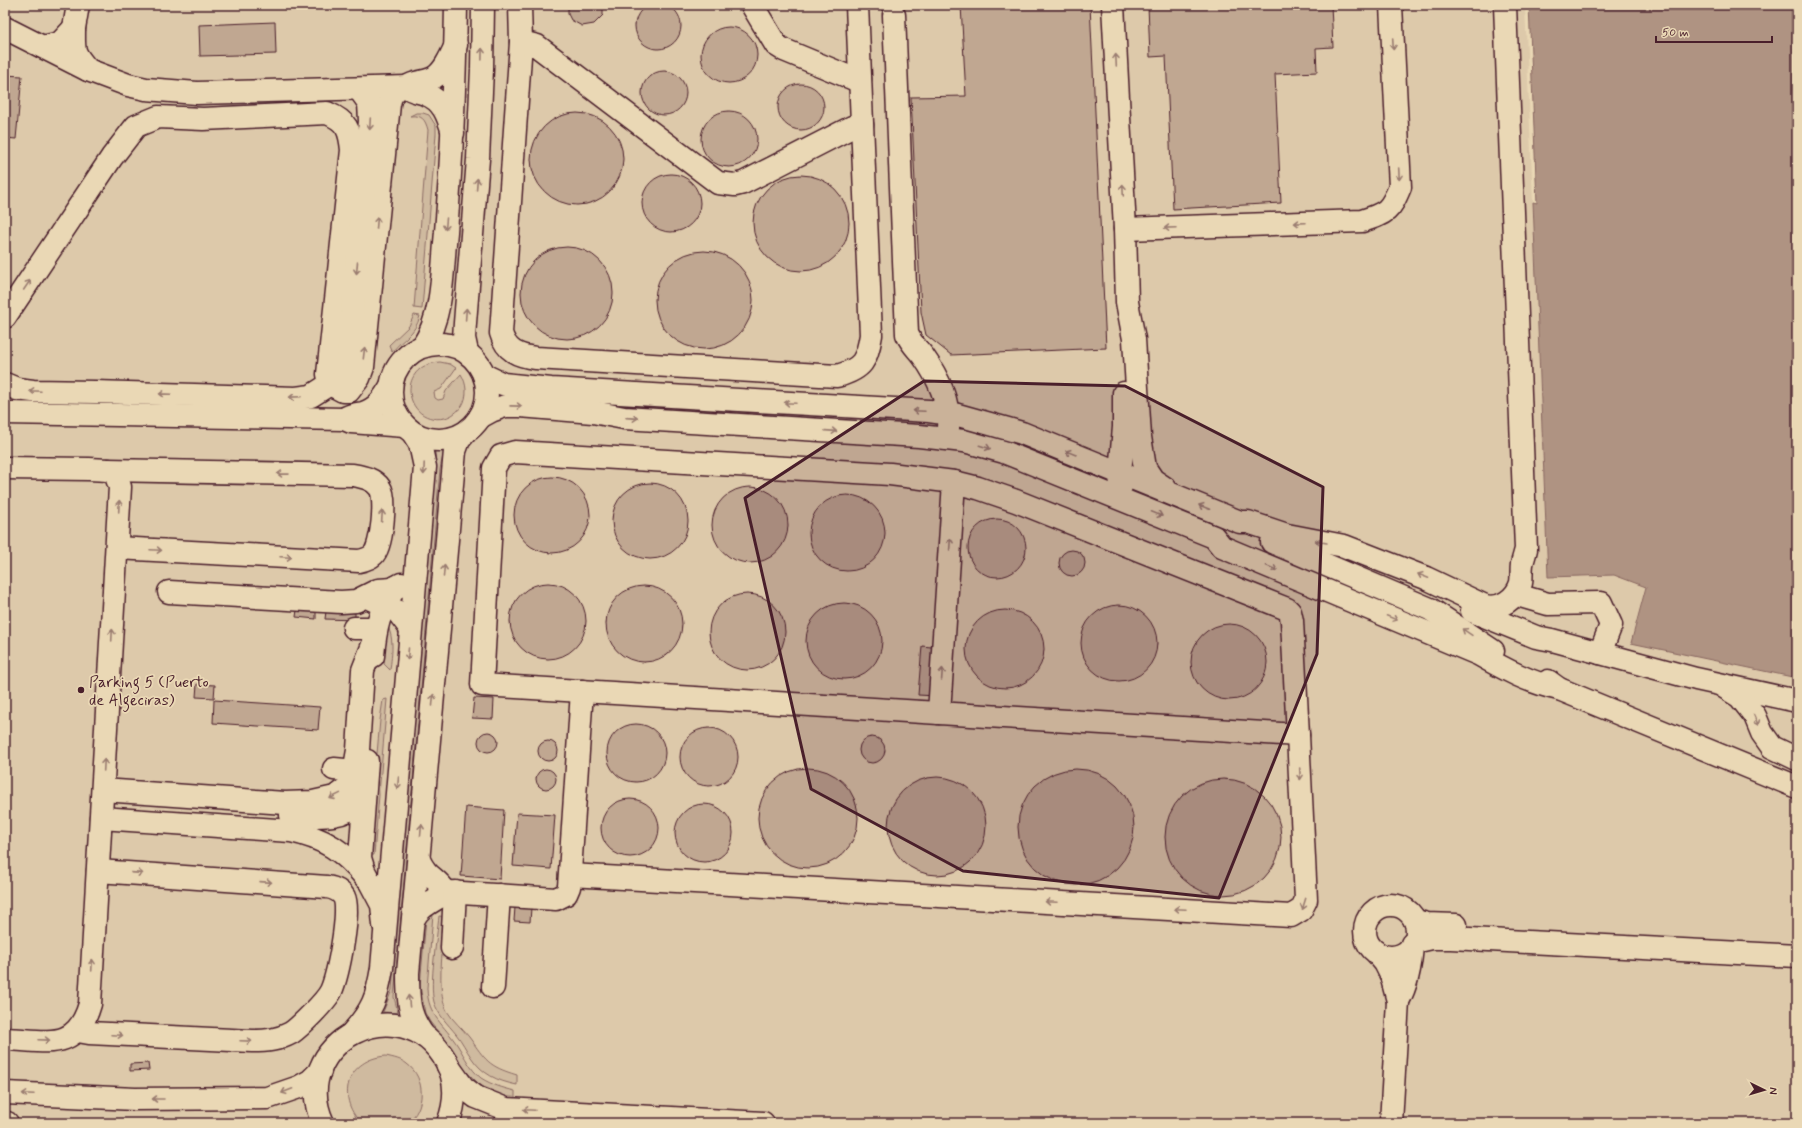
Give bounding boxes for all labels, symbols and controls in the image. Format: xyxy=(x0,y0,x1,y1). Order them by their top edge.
scale bar xyxy=(1656,18,1772,44)
text: 50 m xyxy=(1662,25,1689,41)
one-way arrow xyxy=(1389,37,1397,50)
one-way arrow xyxy=(479,48,486,61)
one-way arrow xyxy=(1112,54,1120,67)
one-way arrow xyxy=(366,117,373,130)
one-way arrow xyxy=(1395,167,1403,180)
one-way arrow xyxy=(473,178,480,191)
one-way arrow xyxy=(1120,184,1127,197)
one-way arrow xyxy=(374,217,381,230)
one-way arrow xyxy=(443,217,450,230)
one-way arrow xyxy=(1294,219,1307,227)
one-way arrow xyxy=(1164,224,1177,231)
one-way arrow xyxy=(353,261,360,274)
one-way arrow xyxy=(22,279,31,290)
one-way arrow xyxy=(462,308,469,321)
one-way arrow xyxy=(360,347,368,360)
one-way arrow xyxy=(29,387,42,395)
one-way arrow xyxy=(159,390,172,398)
one-way arrow xyxy=(289,394,302,401)
one-way arrow xyxy=(784,400,797,407)
one-way arrow xyxy=(509,403,522,410)
one-way arrow xyxy=(913,407,926,414)
one-way arrow xyxy=(625,415,638,422)
one-way arrow xyxy=(824,427,837,434)
one-way arrow xyxy=(979,444,992,451)
one-way arrow xyxy=(1065,449,1077,456)
one-way arrow xyxy=(420,463,428,476)
one-way arrow xyxy=(277,470,290,478)
one-way arrow xyxy=(116,500,123,513)
one-way arrow xyxy=(1198,503,1210,511)
one-way arrow xyxy=(379,510,386,523)
one-way arrow xyxy=(1151,511,1163,518)
one-way arrow xyxy=(1315,537,1328,545)
one-way arrow xyxy=(946,538,953,551)
one-way arrow xyxy=(149,547,162,554)
one-way arrow xyxy=(279,554,292,561)
one-way arrow xyxy=(441,565,448,578)
one-way arrow xyxy=(1266,565,1278,572)
one-way arrow xyxy=(1417,572,1429,580)
one-way arrow xyxy=(1386,615,1398,623)
one-way arrow xyxy=(1461,628,1472,636)
one-way arrow xyxy=(108,629,115,642)
one-way arrow xyxy=(405,647,412,660)
one-way arrow xyxy=(938,668,945,681)
place label: Parking 5 (Puerto de Algeciras) xyxy=(89,672,209,712)
marker: Parking 5 (Puerto de Algeciras) xyxy=(76,685,86,695)
one-way arrow xyxy=(429,694,436,707)
one-way arrow xyxy=(1753,714,1761,726)
one-way arrow xyxy=(100,759,108,772)
one-way arrow xyxy=(1296,767,1304,780)
one-way arrow xyxy=(394,776,401,789)
one-way arrow xyxy=(329,793,341,800)
one-way arrow xyxy=(418,824,425,837)
one-way arrow xyxy=(130,870,143,877)
one-way arrow xyxy=(259,879,272,886)
one-way arrow xyxy=(1300,897,1307,910)
one-way arrow xyxy=(1045,898,1058,906)
one-way arrow xyxy=(1174,906,1187,913)
one-way arrow xyxy=(89,959,96,972)
one-way arrow xyxy=(405,995,413,1008)
one-way arrow xyxy=(110,1031,123,1038)
one-way arrow xyxy=(37,1037,50,1044)
one-way arrow xyxy=(239,1037,252,1044)
north arrow xyxy=(1744,1070,1784,1110)
text: N xyxy=(1766,1087,1780,1095)
one-way arrow xyxy=(281,1088,293,1096)
one-way arrow xyxy=(22,1090,35,1098)
one-way arrow xyxy=(152,1095,165,1103)
one-way arrow xyxy=(523,1107,536,1114)

